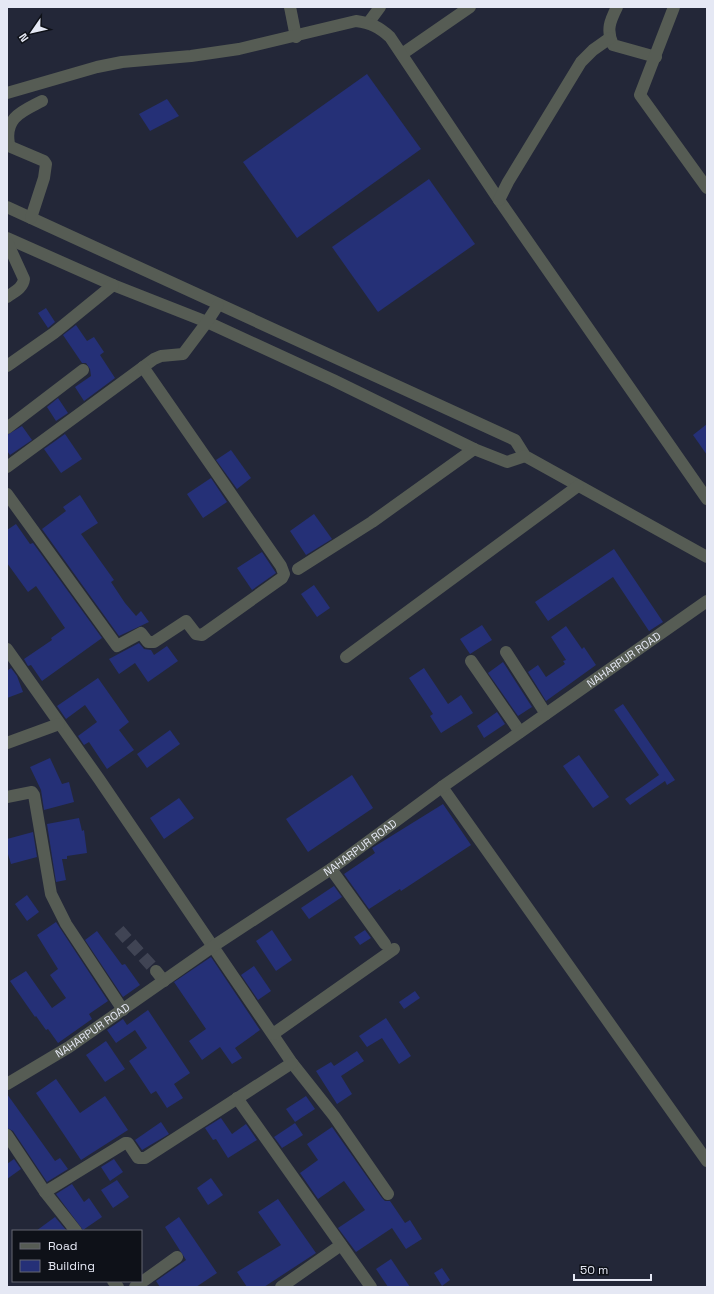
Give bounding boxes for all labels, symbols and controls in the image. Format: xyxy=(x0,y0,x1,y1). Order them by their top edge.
north arrow xyxy=(12,12,52,52)
text: N xyxy=(16,31,32,45)
street label: NAHARPUR ROAD xyxy=(584,629,664,690)
street label: NAHARPUR ROAD xyxy=(321,816,399,879)
street label: NAHARPUR ROAD xyxy=(53,1000,132,1061)
legend xyxy=(12,1230,142,1282)
text: Road xyxy=(48,1238,77,1254)
scale bar xyxy=(574,1256,651,1282)
text: Building xyxy=(48,1258,95,1274)
text: 50 m xyxy=(580,1262,608,1278)

